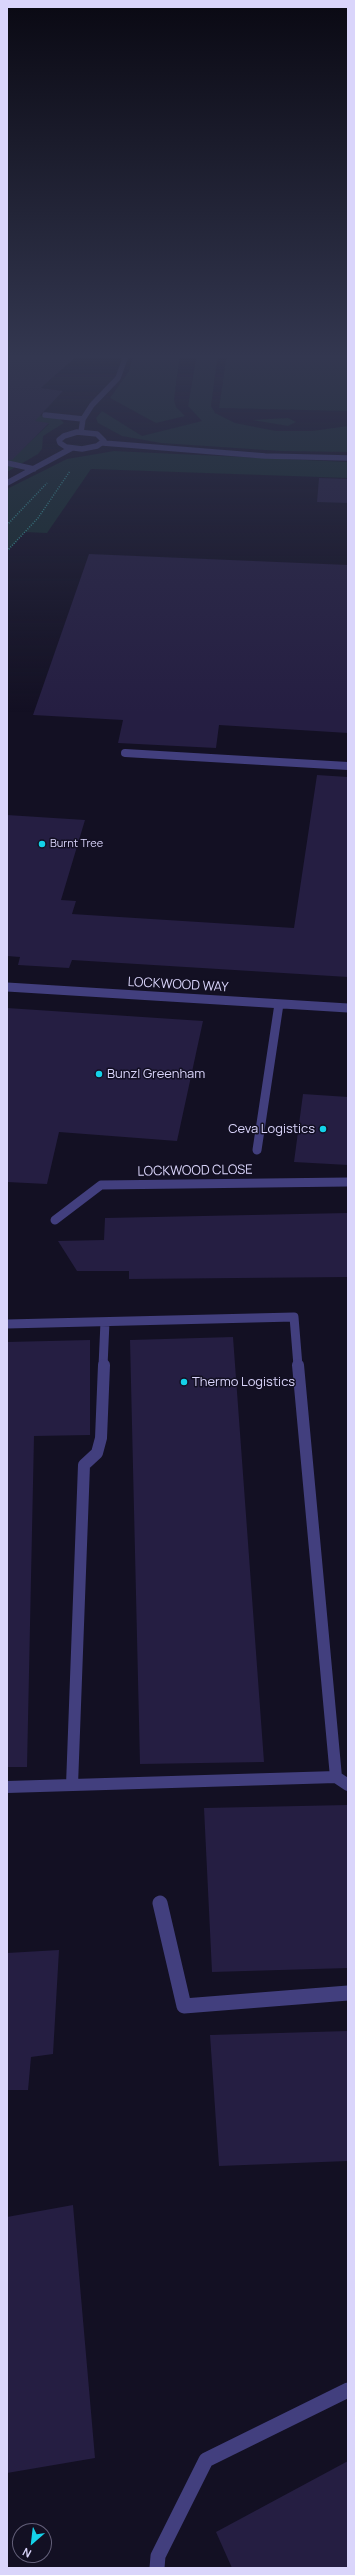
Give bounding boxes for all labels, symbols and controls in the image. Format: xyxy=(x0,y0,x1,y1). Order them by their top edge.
place label: Burnt Tree xyxy=(50,837,103,851)
marker: Burnt Tree xyxy=(37,839,47,849)
street label: LOCKWOOD WAY xyxy=(127,975,229,995)
place label: Bunzl Greenham xyxy=(107,1066,205,1082)
marker: Bunzl Greenham xyxy=(94,1069,104,1079)
place label: Ceva Logistics xyxy=(228,1121,315,1137)
marker: Ceva Logistics xyxy=(318,1124,328,1134)
street label: LOCKWOOD CLOSE xyxy=(137,1162,253,1180)
place label: Thermo Logistics xyxy=(192,1374,295,1390)
marker: Thermo Logistics xyxy=(179,1377,189,1387)
north arrow xyxy=(12,2523,52,2563)
text: N xyxy=(20,2545,34,2562)

